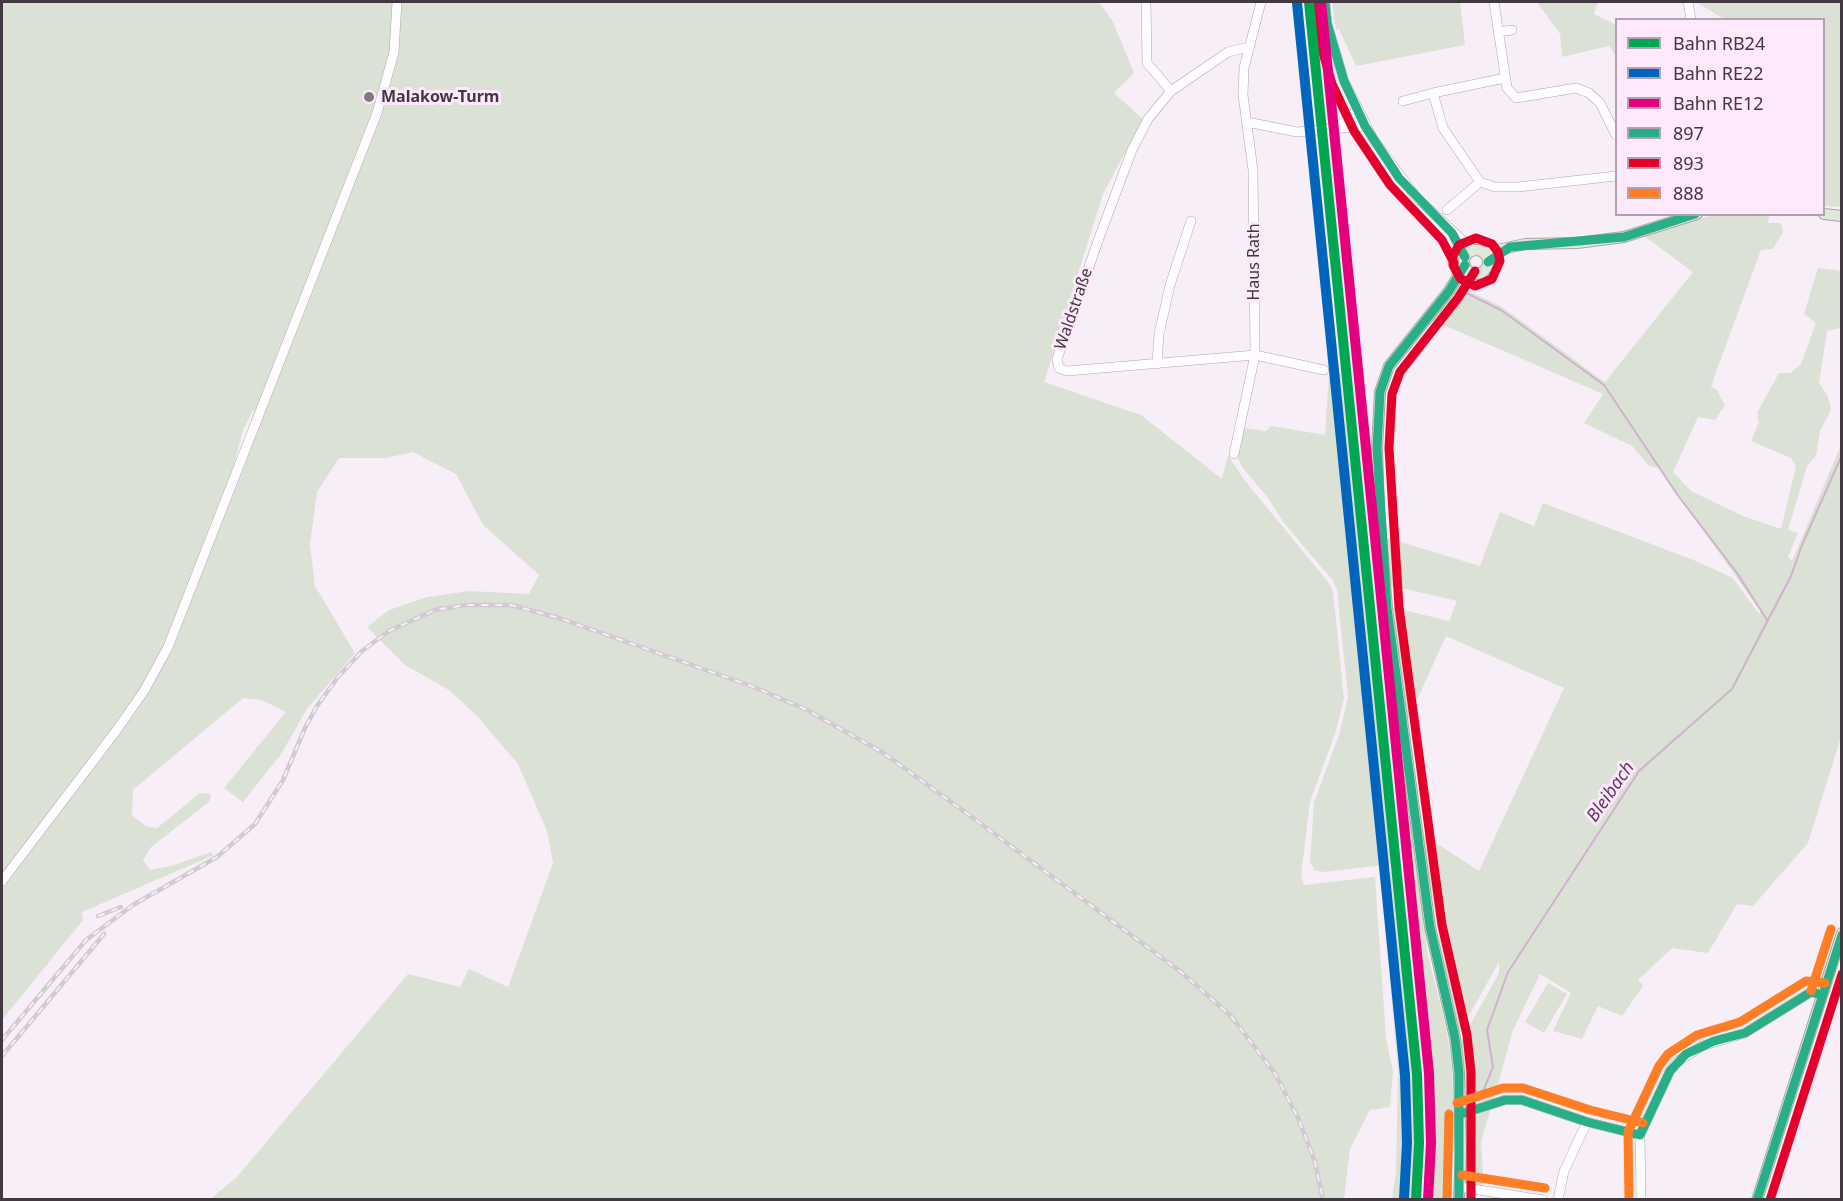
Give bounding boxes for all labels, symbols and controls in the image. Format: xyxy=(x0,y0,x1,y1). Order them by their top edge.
legend xyxy=(1615,18,1825,216)
text: Bahn RB24 xyxy=(1673,31,1765,55)
text: Bahn RE22 xyxy=(1673,61,1764,85)
place label: Malakow-Turm xyxy=(381,87,499,107)
marker: Malakow-Turm xyxy=(362,90,376,104)
text: Bahn RE12 xyxy=(1673,91,1764,115)
text: 897 xyxy=(1673,121,1704,145)
text: 893 xyxy=(1673,151,1704,175)
text: 888 xyxy=(1673,181,1704,205)
street label: Haus Rath xyxy=(1244,223,1264,301)
street label: Waldstraße xyxy=(1051,266,1097,352)
water label: Bleibach xyxy=(1583,758,1639,826)

